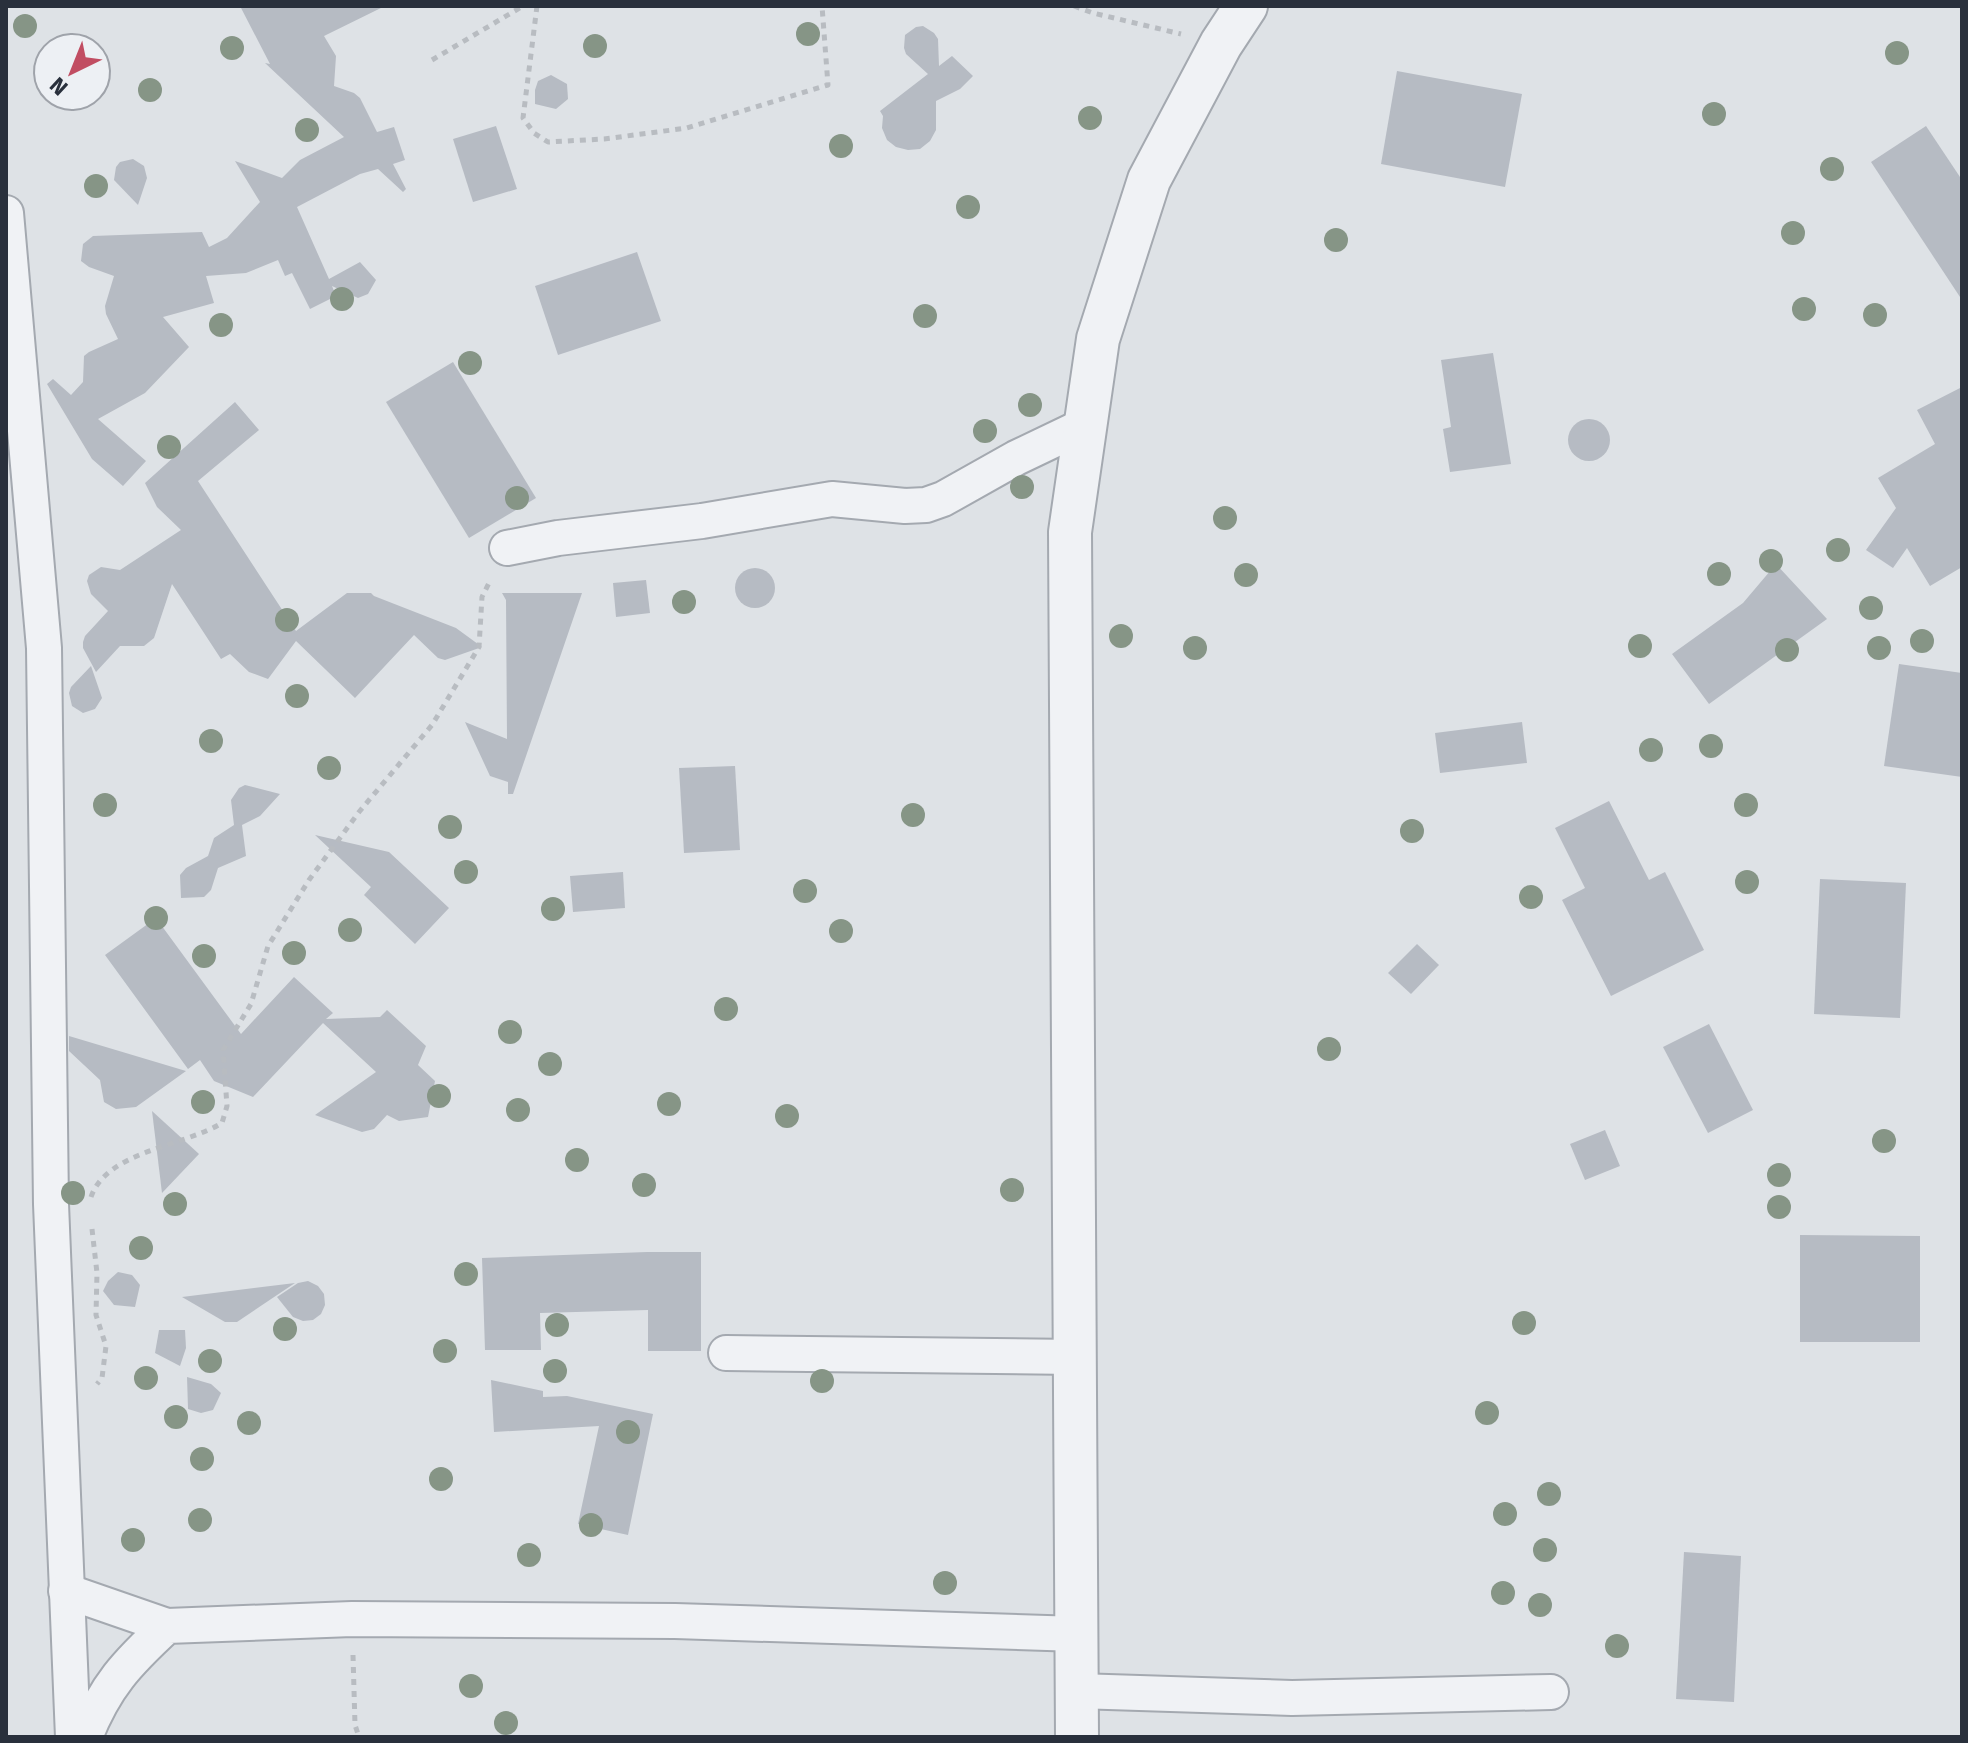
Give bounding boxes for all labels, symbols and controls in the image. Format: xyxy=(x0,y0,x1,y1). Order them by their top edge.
north arrow xyxy=(32,32,112,112)
text: N xyxy=(44,71,73,101)

